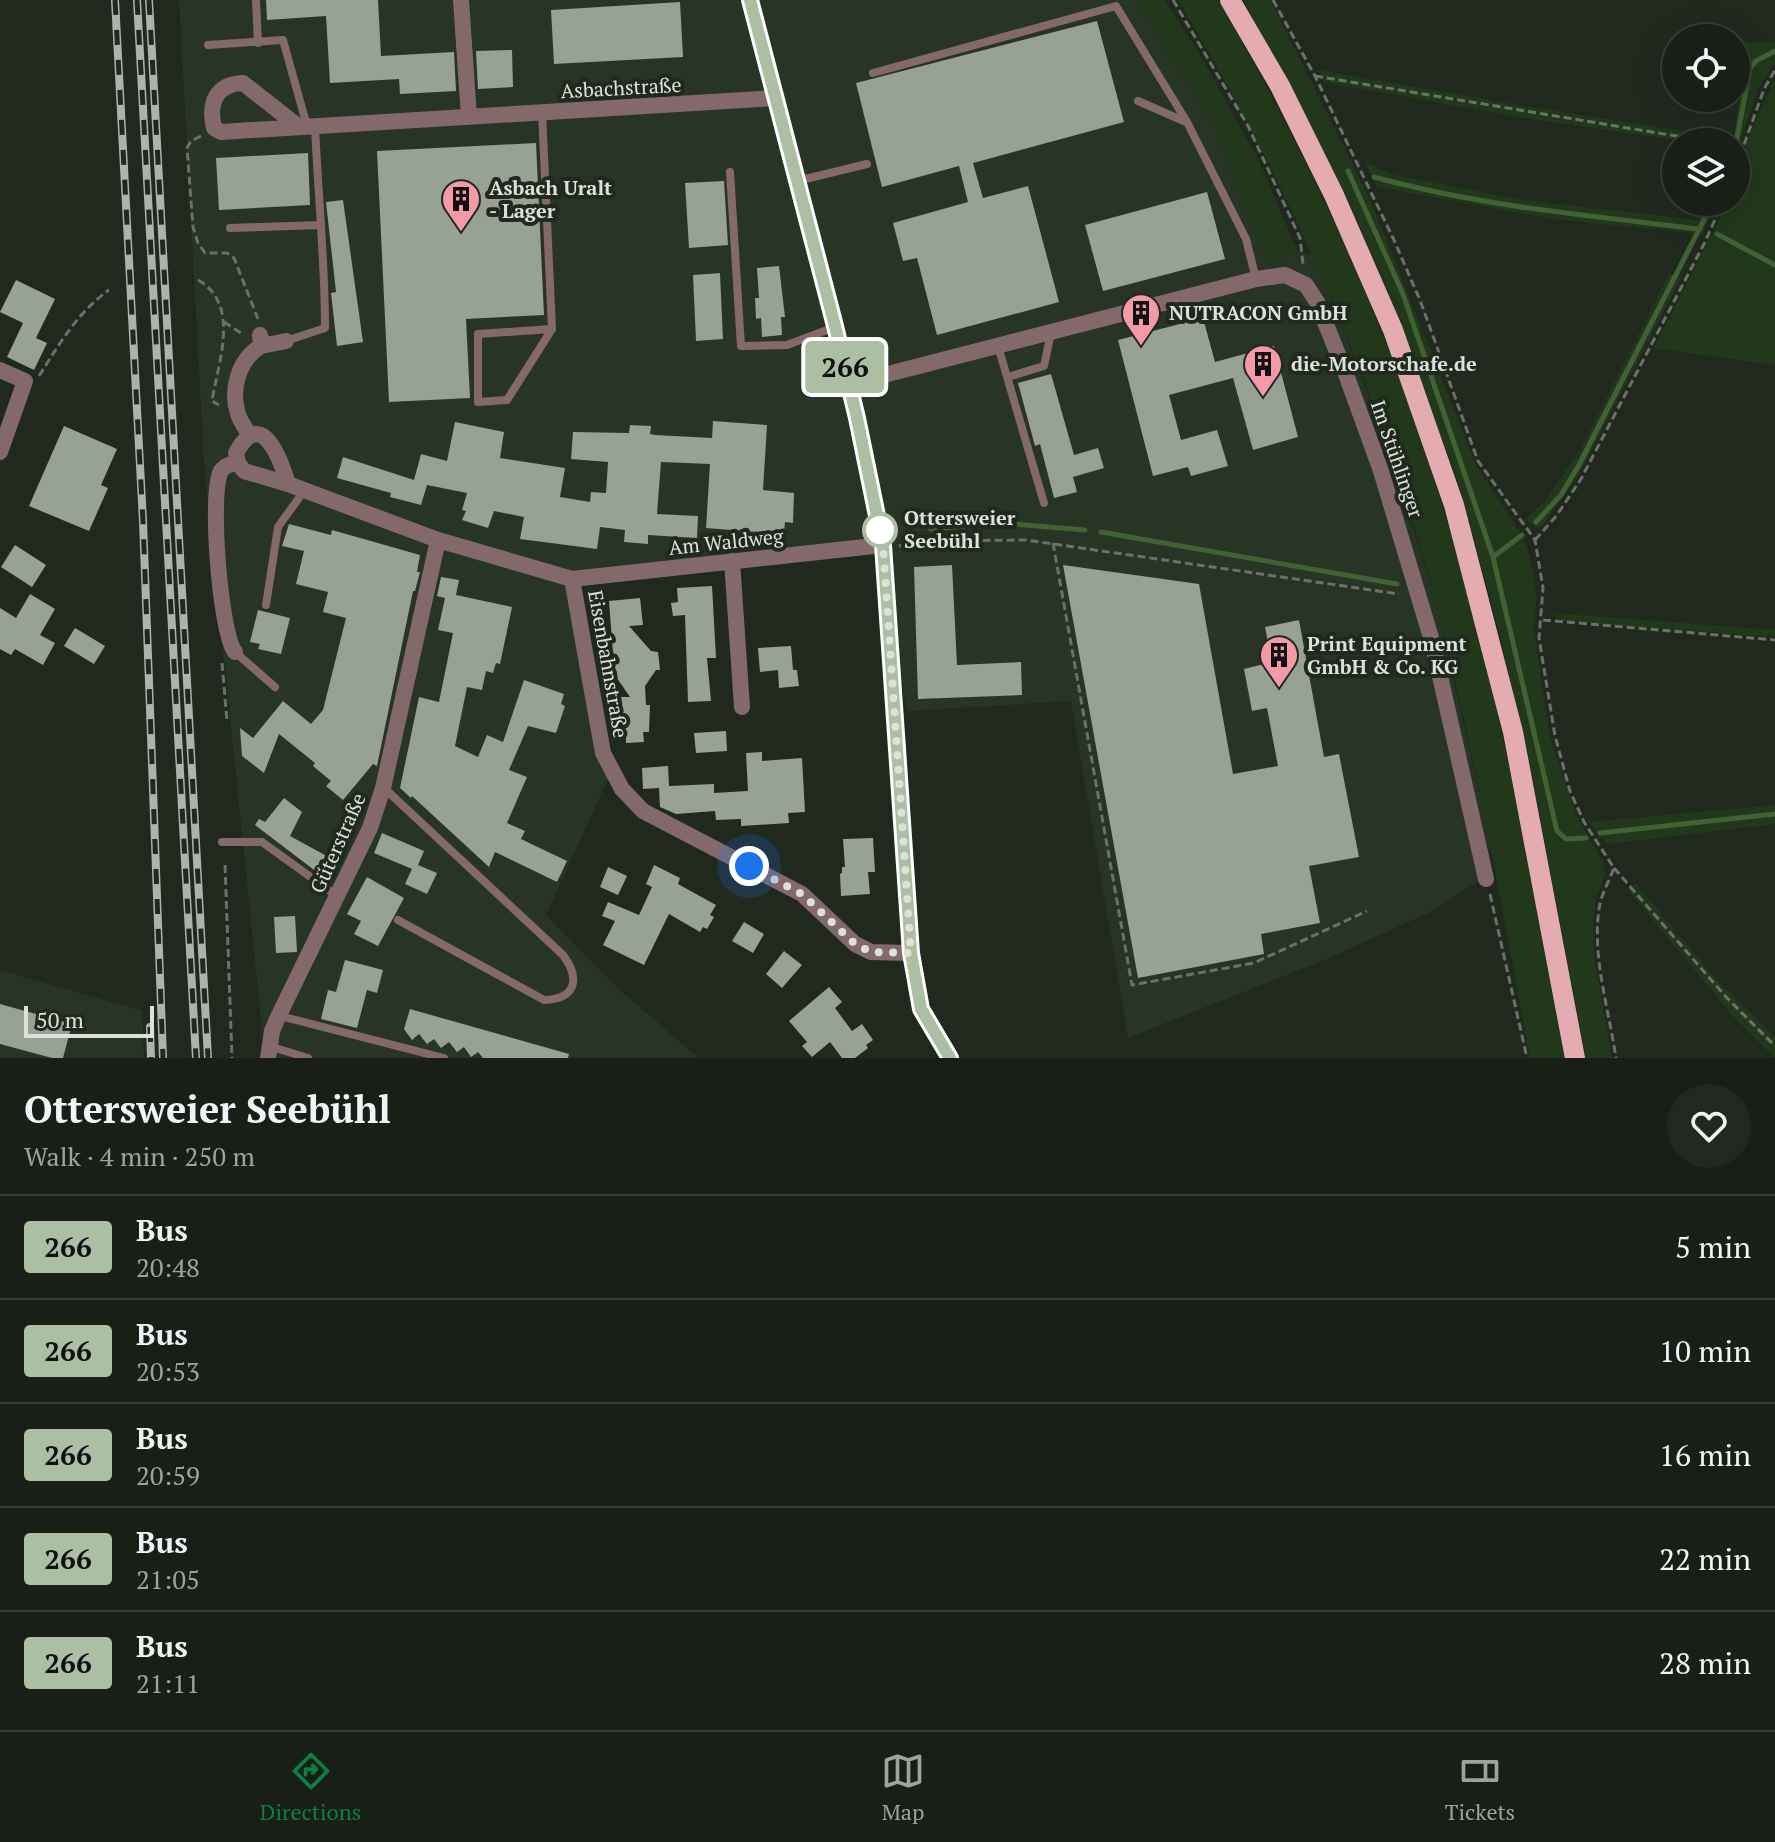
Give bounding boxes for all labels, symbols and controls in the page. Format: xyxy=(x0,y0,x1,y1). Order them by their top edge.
map controls xyxy=(1662,24,1750,216)
button: locate xyxy=(1662,24,1750,112)
street label: Asbachstraße xyxy=(560,71,682,104)
button: layers xyxy=(1662,128,1750,216)
place label: Asbach Uralt - Lager xyxy=(489,174,612,224)
building icon: Asbach Uralt - Lager xyxy=(440,178,482,233)
building icon: NUTRACON GmbH xyxy=(1120,292,1162,347)
place label: NUTRACON GmbH xyxy=(1169,299,1347,326)
line badge: 266 xyxy=(799,341,891,393)
building icon: die-Motorschafe.de xyxy=(1242,343,1284,398)
text: 266 xyxy=(821,348,869,385)
place label: die-Motorschafe.de xyxy=(1291,350,1477,377)
street label: Im Stühlinger xyxy=(1365,396,1430,522)
place label: Ottersweier Seebühl xyxy=(904,504,1016,554)
marker: Ottersweier Seebühl xyxy=(863,513,897,547)
street label: Am Waldweg xyxy=(667,522,785,561)
street label: Eisenbahnstraße xyxy=(582,588,635,740)
place label: Print Equipment GmbH & Co. KG xyxy=(1307,630,1466,680)
building icon: Print Equipment GmbH & Co. KG xyxy=(1258,634,1300,689)
street label: Güterstraße xyxy=(303,788,372,897)
your location xyxy=(729,846,769,886)
scale bar xyxy=(24,1002,154,1038)
text: 50 m xyxy=(36,1005,84,1034)
text: Ottersweier Seebühl xyxy=(24,1084,391,1134)
button: heart xyxy=(1667,1084,1751,1168)
text: Walk · 4 min · 250 m xyxy=(24,1139,255,1173)
text: Bus xyxy=(136,1210,188,1250)
text: 5 min xyxy=(1675,1227,1751,1267)
text: 266 xyxy=(44,1228,92,1265)
text: 20:48 xyxy=(136,1250,200,1284)
text: Bus xyxy=(136,1314,188,1354)
text: 10 min xyxy=(1659,1331,1751,1371)
text: 266 xyxy=(44,1332,92,1369)
text: 20:53 xyxy=(136,1354,200,1388)
text: Bus xyxy=(136,1418,188,1458)
text: 16 min xyxy=(1659,1435,1751,1475)
text: 266 xyxy=(44,1436,92,1473)
text: 20:59 xyxy=(136,1458,200,1492)
text: Bus xyxy=(136,1522,188,1562)
text: 22 min xyxy=(1659,1539,1751,1579)
text: 266 xyxy=(44,1540,92,1577)
text: 21:05 xyxy=(136,1562,200,1596)
text: Bus xyxy=(136,1626,188,1666)
text: 28 min xyxy=(1659,1643,1751,1683)
text: 266 xyxy=(44,1644,92,1681)
text: 21:11 xyxy=(136,1666,200,1700)
tab: Directions xyxy=(260,1749,361,1826)
tab: Map xyxy=(881,1749,925,1826)
tab: Tickets xyxy=(1445,1749,1515,1826)

